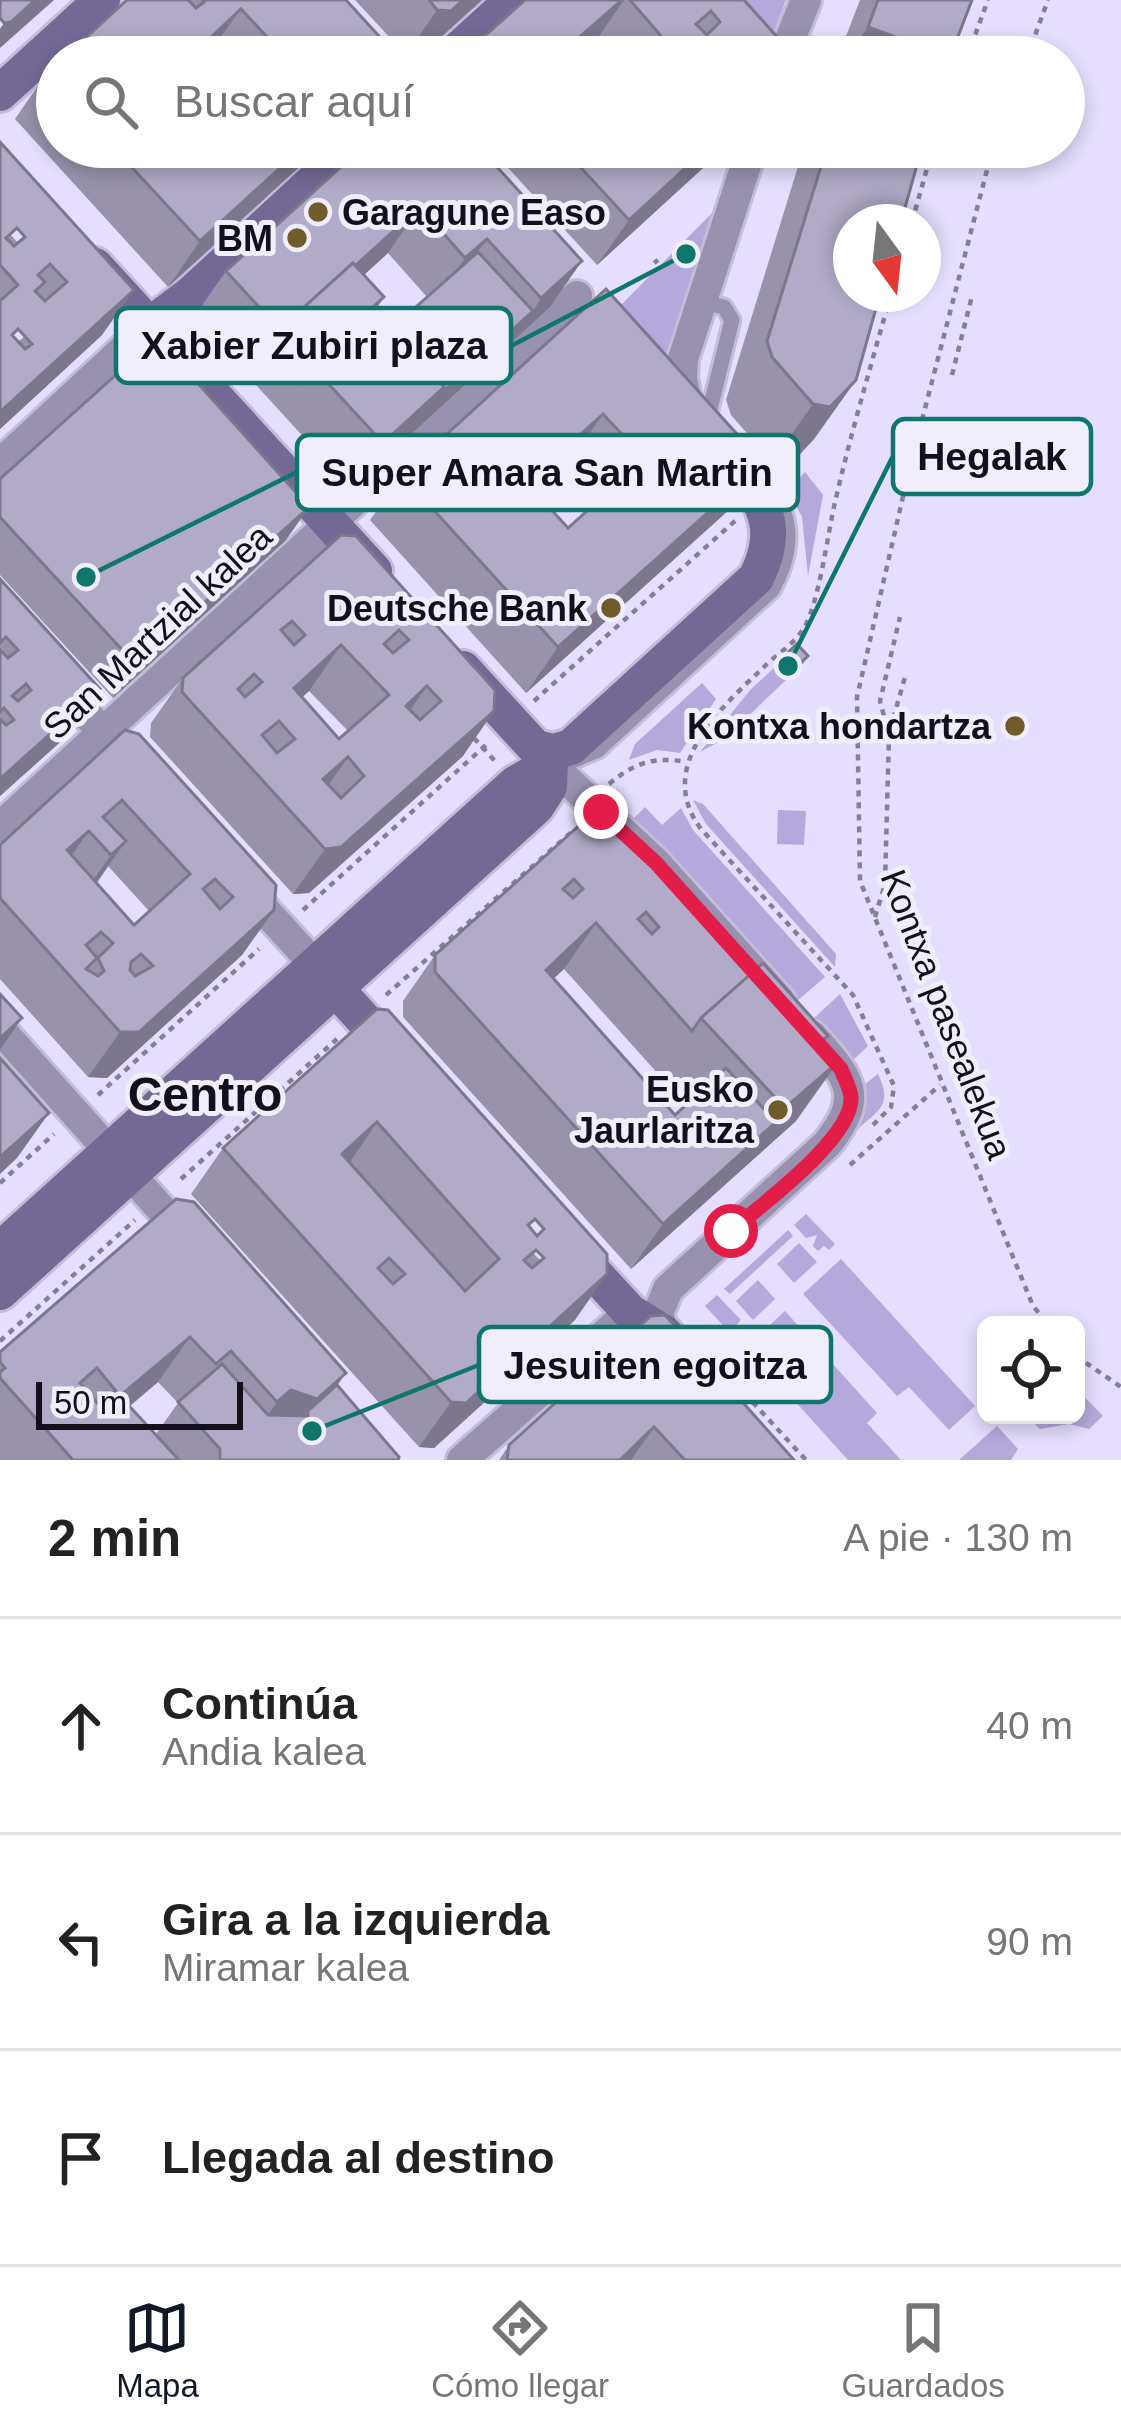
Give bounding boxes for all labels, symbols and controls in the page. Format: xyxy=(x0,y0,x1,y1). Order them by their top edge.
search box xyxy=(36,36,1085,168)
icon: search xyxy=(78,69,144,135)
text: Buscar aquí xyxy=(174,76,414,127)
place label: Garagune Easo xyxy=(342,192,606,233)
marker: Garagune Easo xyxy=(305,199,331,225)
north arrow xyxy=(833,204,941,312)
place label: BM xyxy=(217,218,273,259)
marker: BM xyxy=(284,225,310,251)
callout: Xabier Zubiri plaza xyxy=(116,308,511,383)
text: Xabier Zubiri plaza xyxy=(141,324,488,367)
callout: Hegalak xyxy=(893,419,1091,494)
callout: Super Amara San Martin xyxy=(297,435,798,510)
text: Hegalak xyxy=(917,435,1067,478)
text: Super Amara San Martin xyxy=(321,451,773,494)
street label: San Martzial kalea xyxy=(35,515,280,747)
place label: Deutsche Bank xyxy=(327,588,588,629)
marker: Deutsche Bank xyxy=(598,595,624,621)
place label: Kontxa hondartza xyxy=(687,706,992,747)
marker: Kontxa hondartza xyxy=(1002,713,1028,739)
route end xyxy=(574,785,628,839)
street label: Kontxa pasealekua xyxy=(873,864,1021,1165)
district label: Centro xyxy=(128,1068,282,1121)
place label: Eusko Jaurlaritza xyxy=(574,1069,755,1151)
marker: Eusko Jaurlaritza xyxy=(765,1097,791,1123)
route start xyxy=(704,1204,758,1258)
map controls xyxy=(977,1316,1085,1424)
button: locate xyxy=(977,1316,1085,1424)
callout: Jesuiten egoitza xyxy=(479,1327,831,1402)
text: Jesuiten egoitza xyxy=(503,1344,807,1387)
scale bar xyxy=(36,1376,243,1429)
text: 50 m xyxy=(54,1384,127,1421)
text: 2 min xyxy=(48,1510,181,1567)
text: A pie · 130 m xyxy=(843,1516,1073,1559)
text: Continúa xyxy=(162,1678,357,1729)
icon: ahead xyxy=(48,1693,114,1759)
text: 40 m xyxy=(986,1704,1073,1747)
text: Andia kalea xyxy=(162,1730,366,1773)
text: Gira a la izquierda xyxy=(162,1894,550,1945)
icon: left xyxy=(48,1909,114,1975)
text: 90 m xyxy=(986,1920,1073,1963)
text: Miramar kalea xyxy=(162,1946,409,1989)
icon: arrive xyxy=(48,2125,114,2191)
text: Llegada al destino xyxy=(162,2132,555,2183)
tab: Mapa xyxy=(116,2295,199,2405)
tab: Cómo llegar xyxy=(431,2295,609,2405)
tab: Guardados xyxy=(842,2295,1005,2405)

